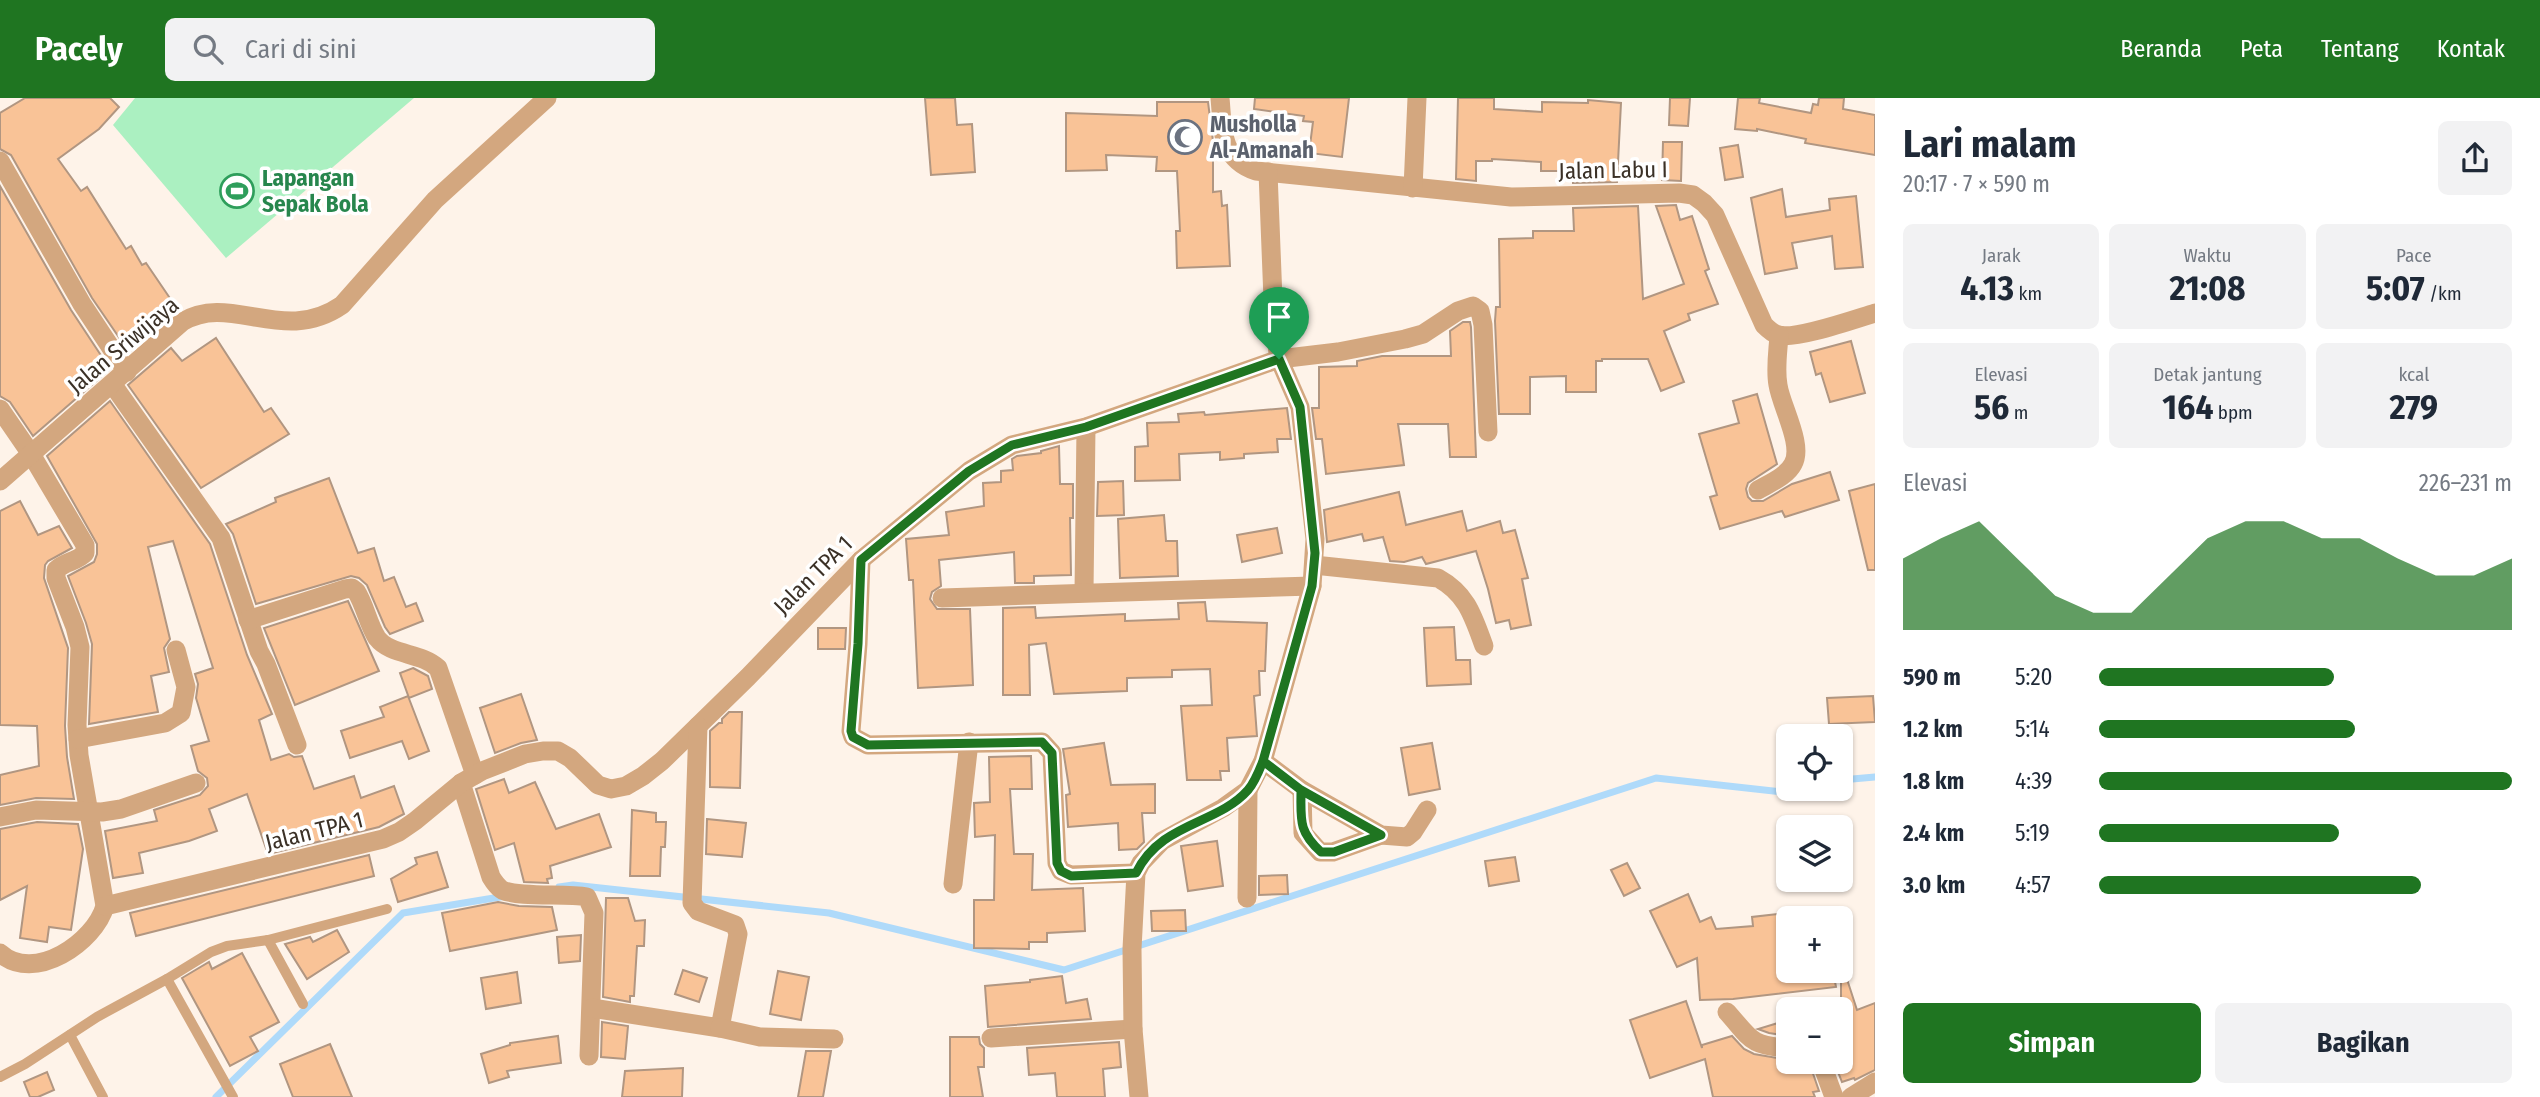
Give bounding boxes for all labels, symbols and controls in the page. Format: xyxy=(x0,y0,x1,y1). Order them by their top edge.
search box xyxy=(165,18,655,81)
text: Pacely xyxy=(35,29,123,69)
icon: search xyxy=(189,30,227,68)
text: Cari di sini xyxy=(245,34,357,65)
text: Beranda xyxy=(2120,35,2202,63)
text: Peta xyxy=(2240,35,2283,63)
text: Tentang xyxy=(2321,35,2399,63)
text: Kontak xyxy=(2437,35,2505,63)
place label: Musholla Al-Amanah xyxy=(1209,110,1314,164)
mosque icon: Musholla Al-Amanah xyxy=(1166,118,1204,156)
text: Lari malam xyxy=(1903,121,2077,167)
button: share xyxy=(2438,121,2512,195)
street label: Jalan Labu I xyxy=(1558,155,1668,185)
place label: Lapangan Sepak Bola xyxy=(262,164,369,218)
text: 20:17 · 7 × 590 m xyxy=(1903,170,2050,198)
sports icon: Lapangan Sepak Bola xyxy=(218,172,256,210)
text: Jarak xyxy=(1982,244,2021,267)
text: Waktu xyxy=(2184,244,2231,267)
text: Pace xyxy=(2396,244,2432,267)
text: 4.13 xyxy=(1960,267,2014,309)
text: 21:08 xyxy=(2169,267,2246,309)
text: 5:07 xyxy=(2366,267,2425,309)
text: km xyxy=(2014,282,2042,305)
text: /km xyxy=(2425,282,2462,305)
pin xyxy=(1249,287,1309,359)
street label: Jalan Sriwijaya xyxy=(62,291,184,399)
icon: arrive xyxy=(1260,298,1298,336)
text: Elevasi xyxy=(1975,363,2028,386)
text: Detak jantung xyxy=(2153,363,2262,386)
text: kcal xyxy=(2398,363,2429,386)
text: 56 xyxy=(1974,386,2009,428)
text: 164 xyxy=(2162,386,2213,428)
text: 279 xyxy=(2389,386,2438,428)
text: m xyxy=(2009,401,2028,424)
text: bpm xyxy=(2213,401,2253,424)
text: Elevasi xyxy=(1903,469,1968,497)
text: 226–231 m xyxy=(2419,469,2512,497)
street label: Jalan TPA 1 xyxy=(768,530,858,620)
text: 590 m xyxy=(1903,663,1961,691)
text: 5:20 xyxy=(2015,663,2053,691)
text: 1.2 km xyxy=(1903,715,1963,743)
text: 5:14 xyxy=(2015,715,2050,743)
map controls xyxy=(1776,724,1853,1074)
button: locate xyxy=(1776,724,1853,801)
text: 1.8 km xyxy=(1903,767,1964,795)
text: 4:39 xyxy=(2015,767,2053,795)
street label: Jalan TPA 1 xyxy=(262,805,366,857)
button: layers xyxy=(1776,815,1853,892)
text: 2.4 km xyxy=(1903,819,1964,847)
text: 5:19 xyxy=(2015,819,2050,847)
text: 3.0 km xyxy=(1903,871,1965,899)
text: 4:57 xyxy=(2015,871,2051,899)
button: + xyxy=(1776,906,1853,983)
button: − xyxy=(1776,997,1853,1074)
button: Simpan xyxy=(1903,1003,2201,1083)
button: Bagikan xyxy=(2215,1003,2512,1083)

